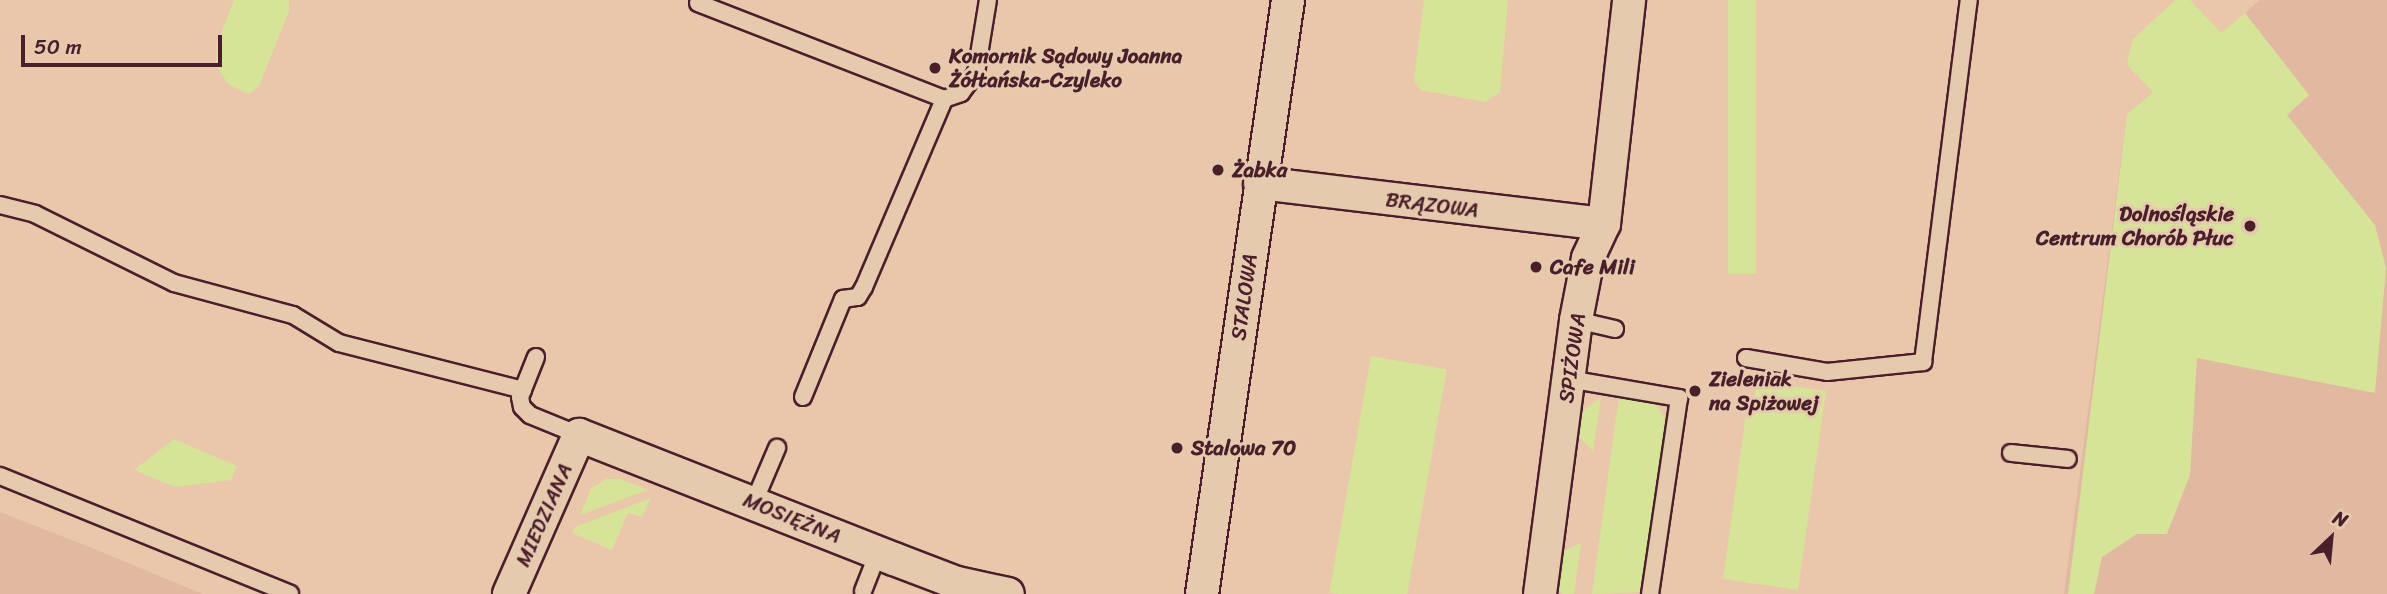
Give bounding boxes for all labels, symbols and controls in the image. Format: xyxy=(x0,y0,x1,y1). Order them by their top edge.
scale bar xyxy=(24,21,226,65)
text: 50 m xyxy=(34,28,82,66)
place label: Komornik Sądowy Joanna Żółtańska-Czyleko xyxy=(949,43,1182,93)
marker: Komornik Sądowy Joanna Żółtańska-Czyleko xyxy=(927,60,943,76)
place label: Żabka xyxy=(1232,157,1287,183)
marker: Żabka xyxy=(1210,162,1226,178)
street label: BRĄZOWA xyxy=(1384,187,1480,223)
place label: Dolnośląskie Centrum Chorób Płuc xyxy=(2036,201,2234,251)
marker: Dolnośląskie Centrum Chorób Płuc xyxy=(2240,216,2260,236)
street label: STALOWA xyxy=(1225,252,1263,342)
place label: Cafe Mili xyxy=(1550,254,1634,280)
marker: Cafe Mili xyxy=(1528,259,1544,275)
street label: SPIŻOWA xyxy=(1553,312,1591,404)
place label: Zieleniak na Spiżowej xyxy=(1709,366,1818,416)
marker: Zieleniak na Spiżowej xyxy=(1687,383,1703,399)
place label: Stalowa 70 xyxy=(1191,435,1296,461)
marker: Stalowa 70 xyxy=(1169,440,1185,456)
street label: MIEDZIANA xyxy=(510,460,578,570)
street label: MOSIĘŻNA xyxy=(740,487,844,549)
text: N xyxy=(2327,501,2354,536)
north arrow xyxy=(2296,503,2366,573)

